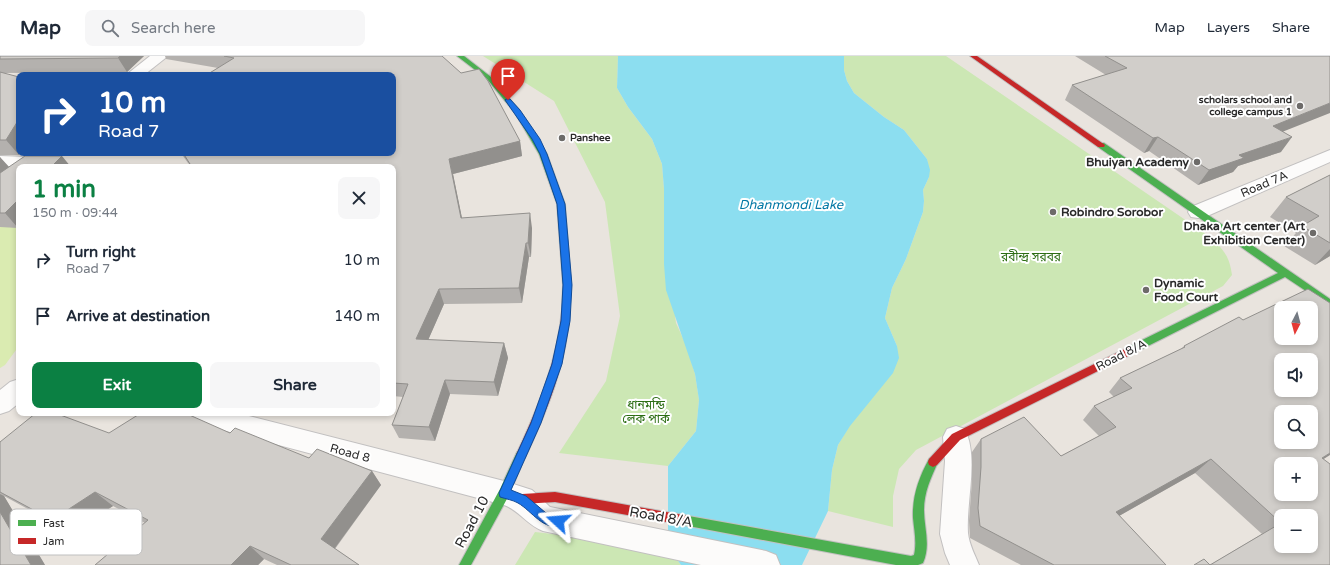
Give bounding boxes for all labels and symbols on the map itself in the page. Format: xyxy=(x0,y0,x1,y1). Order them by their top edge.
pin xyxy=(491,59,525,100)
place label: scholars school and college campus 1 xyxy=(1199,94,1292,118)
marker: scholars school and college campus 1 xyxy=(1295,101,1305,111)
place label: Panshee xyxy=(570,132,611,144)
marker: Panshee xyxy=(557,133,567,143)
place label: Bhuiyan Academy xyxy=(1086,155,1190,170)
marker: Bhuiyan Academy xyxy=(1192,157,1202,167)
street label: Road 7A xyxy=(1238,168,1290,200)
water label: Dhanmondi Lake xyxy=(739,197,844,213)
place label: Robindro Sorobor xyxy=(1061,205,1163,219)
marker: Robindro Sorobor xyxy=(1048,207,1058,217)
place label: Dhaka Art center (Art Exhibition Center) xyxy=(1184,219,1305,247)
marker: Dhaka Art center (Art Exhibition Center) xyxy=(1308,228,1318,238)
park label: রবীন্দ্র সরবর xyxy=(1000,249,1062,264)
place label: Dynamic Food Court xyxy=(1154,276,1218,304)
marker: Dynamic Food Court xyxy=(1141,285,1151,295)
north arrow xyxy=(1274,301,1318,345)
street label: Road 8/A xyxy=(1093,336,1149,374)
park label: ধানমন্ডি লেক পার্ক xyxy=(622,397,670,426)
street label: Road 8 xyxy=(328,441,372,465)
street label: Road 10 xyxy=(451,493,493,551)
position arrow xyxy=(537,500,579,542)
street label: Road 8/A xyxy=(628,503,694,531)
legend xyxy=(10,509,142,555)
text: Fast xyxy=(43,517,64,530)
text: Jam xyxy=(43,535,64,548)

